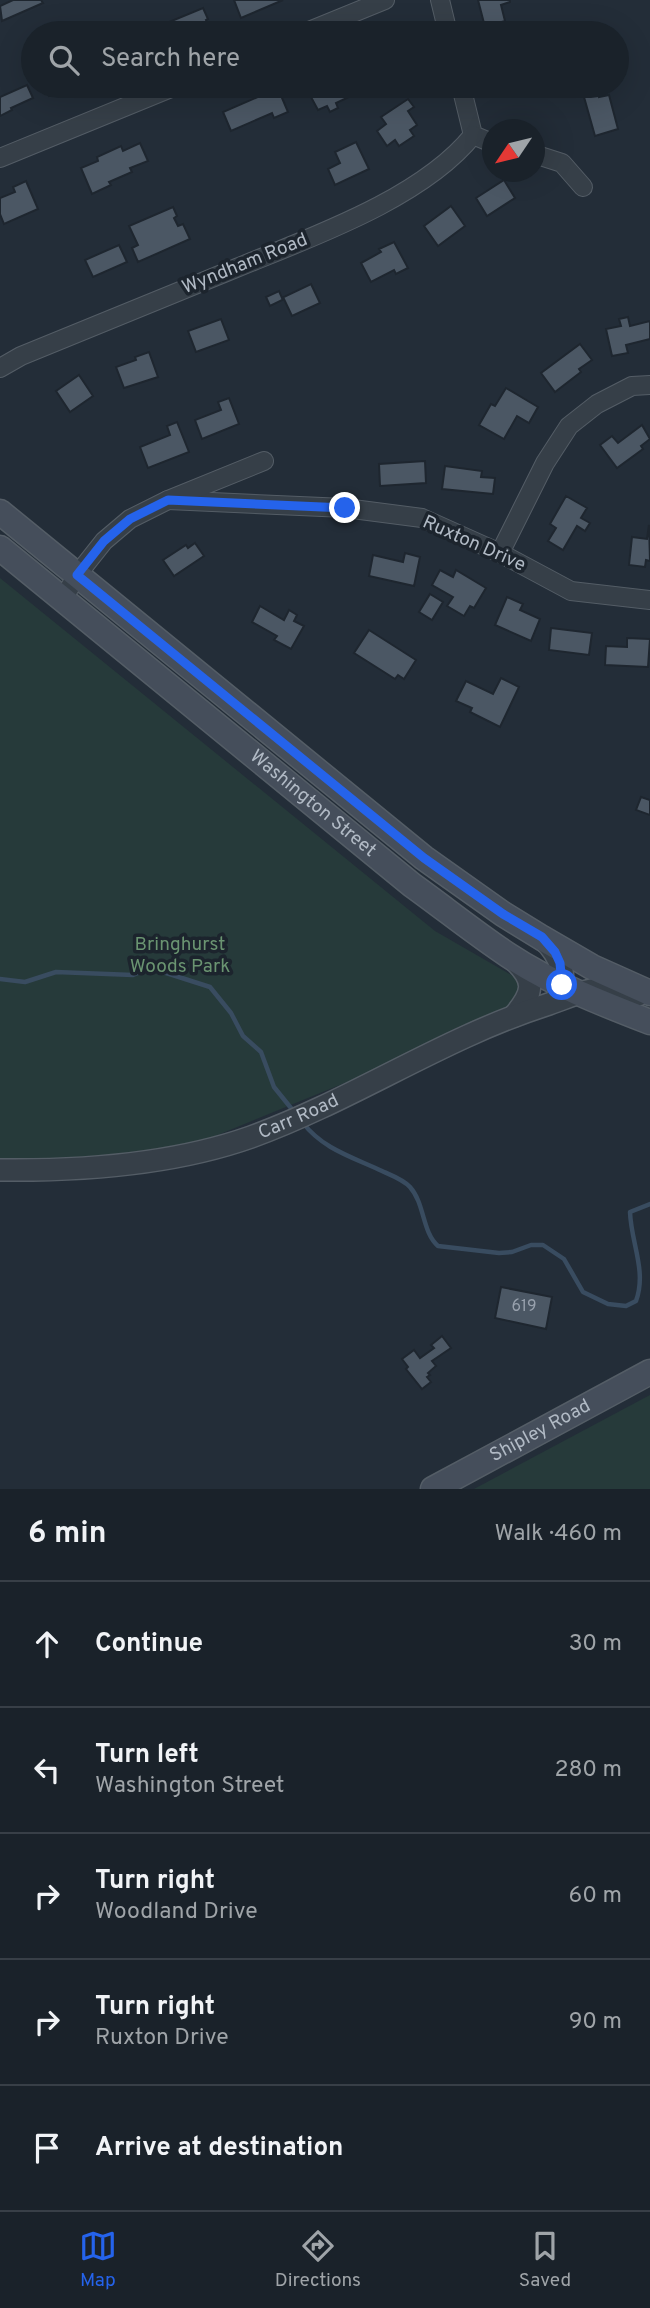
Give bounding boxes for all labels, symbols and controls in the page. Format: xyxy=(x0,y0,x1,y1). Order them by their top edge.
search box xyxy=(21,21,629,98)
icon: search xyxy=(45,41,83,79)
text: Search here xyxy=(101,43,240,76)
north arrow xyxy=(482,119,545,182)
street label: Wyndham Road xyxy=(179,228,311,300)
route end xyxy=(329,492,360,523)
street label: Ruxton Drive xyxy=(419,511,529,577)
street label: Washington Street xyxy=(244,745,381,863)
park label: Bringhurst Woods Park xyxy=(130,933,230,979)
route start xyxy=(546,969,577,1000)
street label: Carr Road xyxy=(255,1089,343,1145)
house number: 619 xyxy=(511,1297,537,1317)
street label: Shipley Road xyxy=(486,1394,595,1468)
text: 6 min xyxy=(28,1516,106,1553)
text: Walk · 460 m xyxy=(494,1520,622,1549)
icon: ahead xyxy=(28,1625,66,1663)
text: Continue xyxy=(95,1628,203,1661)
text: 30 m xyxy=(569,1630,622,1659)
text: Turn left xyxy=(95,1739,199,1772)
icon: left xyxy=(28,1751,66,1789)
text: 280 m xyxy=(554,1756,622,1785)
text: Washington Street xyxy=(95,1772,285,1801)
text: Turn right xyxy=(95,1865,215,1898)
icon: right xyxy=(28,1877,66,1915)
text: 60 m xyxy=(569,1882,622,1911)
text: Woodland Drive xyxy=(95,1898,258,1927)
text: Turn right xyxy=(95,1991,215,2024)
icon: right xyxy=(28,2003,66,2041)
text: 90 m xyxy=(569,2008,622,2037)
text: Ruxton Drive xyxy=(95,2024,229,2053)
icon: arrive xyxy=(28,2129,66,2167)
text: Arrive at destination xyxy=(95,2132,343,2165)
tab: Map xyxy=(79,2227,117,2293)
tab: Directions xyxy=(275,2227,361,2293)
tab: Saved xyxy=(519,2227,571,2293)

